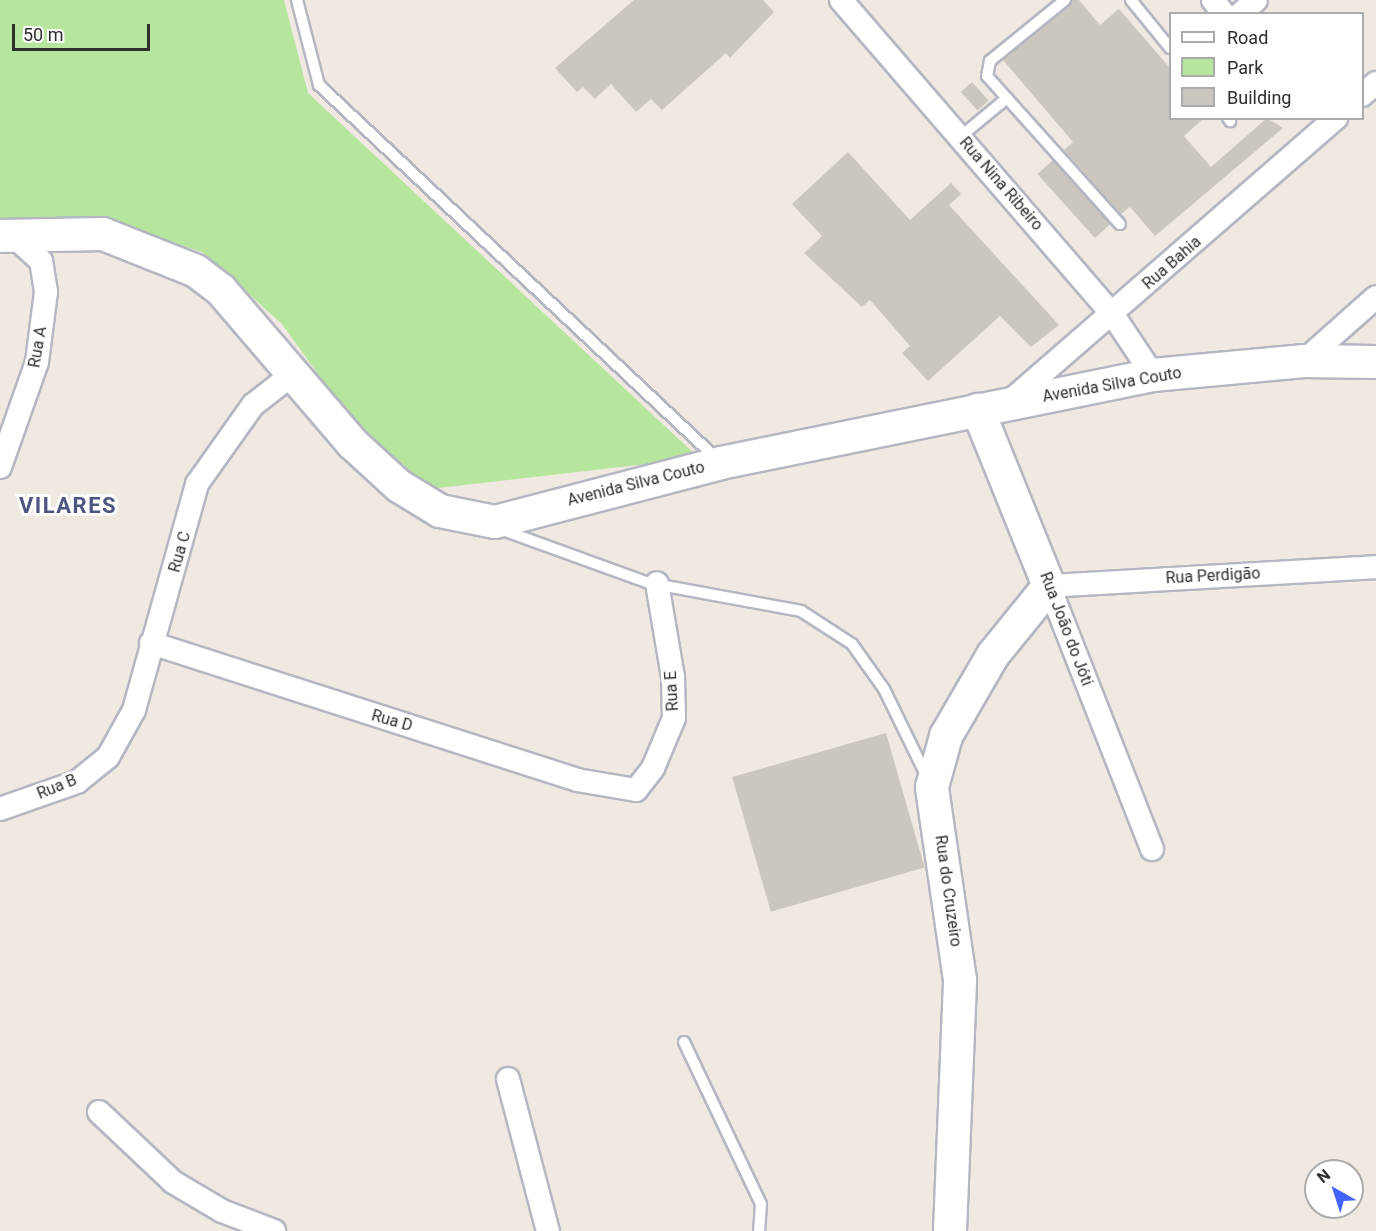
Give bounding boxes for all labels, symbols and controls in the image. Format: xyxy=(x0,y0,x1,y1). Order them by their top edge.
scale bar xyxy=(15,12,153,50)
legend xyxy=(1169,12,1364,120)
text: 50 m xyxy=(23,24,63,45)
text: Road xyxy=(1227,27,1268,48)
text: Park xyxy=(1227,57,1263,78)
text: Building xyxy=(1227,87,1291,108)
street label: Rua Nina Ribeiro xyxy=(955,133,1047,235)
street label: Rua Bahia xyxy=(1139,232,1205,294)
street label: Rua A xyxy=(25,325,51,369)
street label: Avenida Silva Couto xyxy=(1041,363,1183,407)
street label: Avenida Silva Couto xyxy=(565,458,707,510)
district label: VILARES xyxy=(19,493,117,519)
street label: Rua C xyxy=(165,529,195,575)
street label: Rua Perdigão xyxy=(1165,564,1261,588)
street label: Rua João do Jóti xyxy=(1035,569,1097,689)
street label: Rua E xyxy=(661,670,683,712)
street label: Rua D xyxy=(369,706,415,736)
street label: Rua B xyxy=(34,770,80,804)
street label: Rua do Cruzeiro xyxy=(931,834,965,948)
north arrow xyxy=(1304,1159,1364,1219)
text: N xyxy=(1313,1165,1334,1187)

